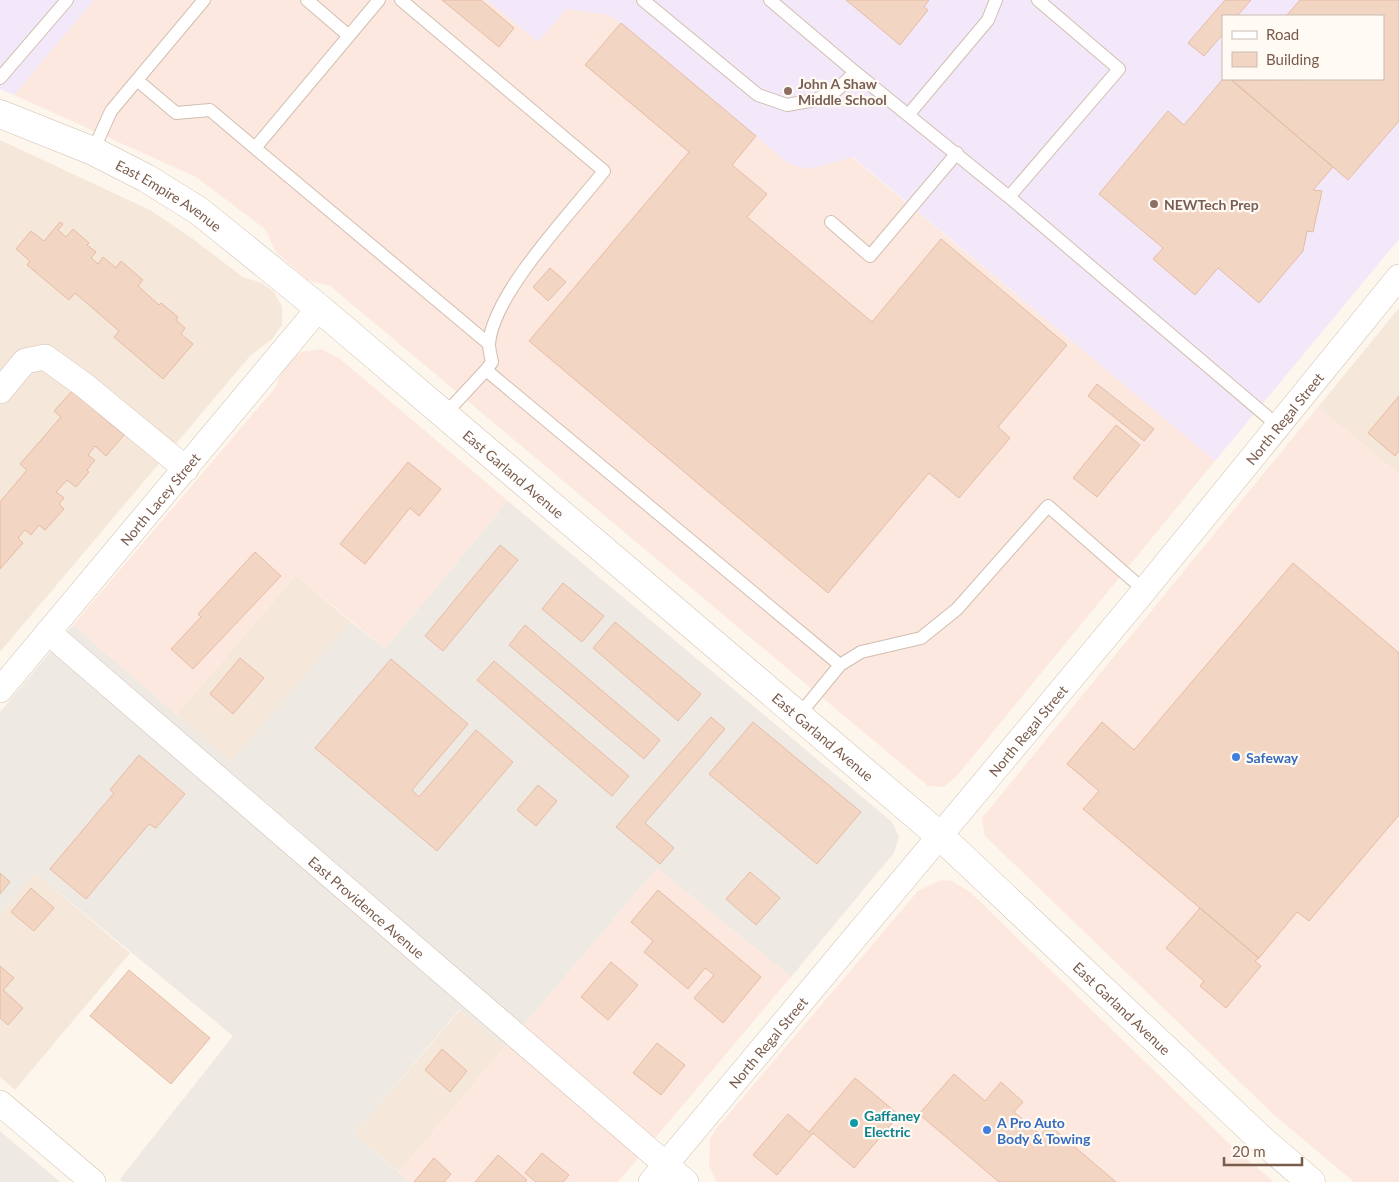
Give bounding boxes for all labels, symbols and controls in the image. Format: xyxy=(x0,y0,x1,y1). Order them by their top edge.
legend xyxy=(1222,15,1384,80)
text: Road xyxy=(1266,25,1299,43)
text: Building xyxy=(1266,50,1319,68)
place label: John A Shaw Middle School xyxy=(798,75,887,108)
marker: John A Shaw Middle School xyxy=(782,85,794,97)
street label: East Empire Avenue xyxy=(113,156,225,235)
place label: NEWTech Prep xyxy=(1164,196,1259,213)
marker: NEWTech Prep xyxy=(1148,198,1160,210)
street label: North Regal Street xyxy=(1242,369,1327,468)
street label: East Garland Avenue xyxy=(460,426,568,521)
street label: North Lacey Street xyxy=(116,449,203,549)
street label: North Regal Street xyxy=(985,681,1071,780)
street label: East Garland Avenue xyxy=(769,689,877,784)
place label: Safeway xyxy=(1246,749,1299,766)
marker: Safeway xyxy=(1230,751,1242,763)
street label: East Providence Avenue xyxy=(305,852,428,962)
street label: East Garland Avenue xyxy=(1070,958,1174,1058)
street label: North Regal Street xyxy=(725,993,811,1091)
place label: Gaffaney Electric xyxy=(864,1107,921,1140)
place label: A Pro Auto Body & Towing xyxy=(996,1114,1091,1147)
marker: Gaffaney Electric xyxy=(848,1117,860,1129)
marker: A Pro Auto Body & Towing xyxy=(981,1124,993,1136)
scale bar xyxy=(1224,1134,1302,1166)
text: 20 m xyxy=(1232,1142,1266,1160)

